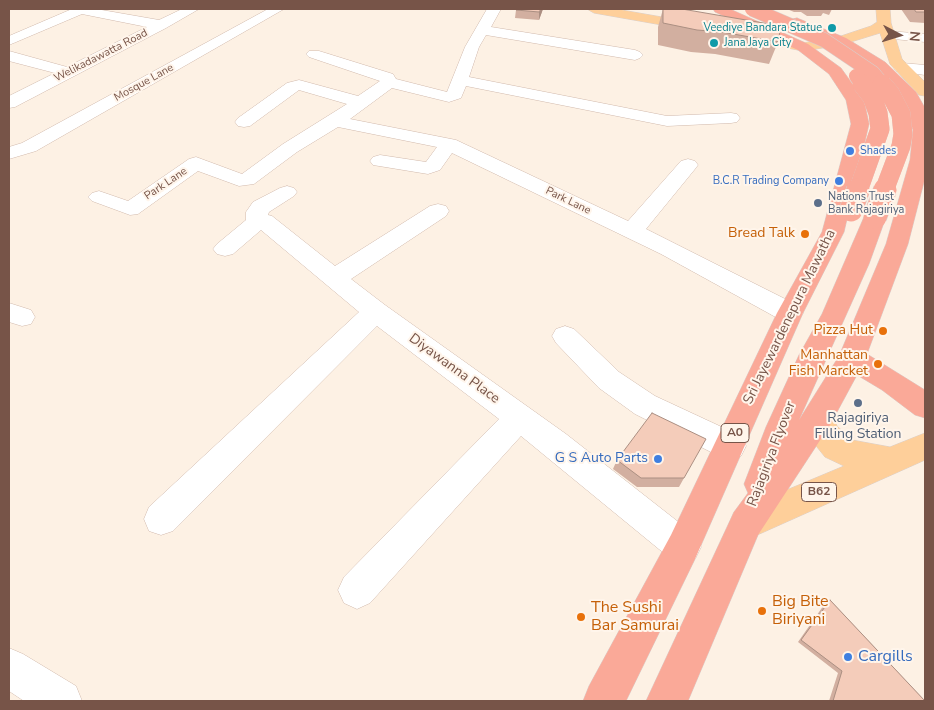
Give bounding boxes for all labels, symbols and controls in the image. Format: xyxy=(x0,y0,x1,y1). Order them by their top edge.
north arrow xyxy=(874,10,924,60)
place label: Veediye Bandara Statue xyxy=(704,21,822,35)
marker: Veediye Bandara Statue xyxy=(826,22,838,34)
street label: Welikadawatta Road xyxy=(52,27,150,85)
text: N xyxy=(905,30,924,42)
place label: Jana Jaya City xyxy=(724,36,791,50)
marker: Jana Jaya City xyxy=(708,37,720,49)
street label: Mosque Lane xyxy=(112,61,176,105)
place label: Shades xyxy=(860,144,896,158)
marker: Shades xyxy=(844,145,856,157)
street label: Park Lane xyxy=(142,165,190,203)
place label: B.C.R Trading Company xyxy=(713,174,829,188)
marker: B.C.R Trading Company xyxy=(833,175,845,187)
street label: Park Lane xyxy=(543,184,593,218)
place label: Nations Trust Bank Rajagiriya xyxy=(828,190,904,216)
marker: Nations Trust Bank Rajagiriya xyxy=(812,197,824,209)
place label: Bread Talk xyxy=(728,226,795,242)
street label: Sri Jayewardenepura Mawatha xyxy=(740,227,840,407)
marker: Bread Talk xyxy=(799,228,811,240)
place label: Pizza Hut xyxy=(814,323,873,339)
marker: Pizza Hut xyxy=(877,325,889,337)
street label: Diyawanna Place xyxy=(405,330,503,408)
place label: Manhattan Fish Marcket xyxy=(789,348,868,381)
marker: Manhattan Fish Marcket xyxy=(872,358,884,370)
marker: Rajagiriya Filling Station xyxy=(852,397,864,409)
street label: Rajagiriya Flyover xyxy=(744,399,800,509)
place label: Rajagiriya Filling Station xyxy=(815,411,901,444)
road number: A0 xyxy=(721,423,749,442)
place label: G S Auto Parts xyxy=(555,451,648,467)
marker: G S Auto Parts xyxy=(652,453,664,465)
road number: B62 xyxy=(802,482,836,502)
place label: Big Bite Biriyani xyxy=(772,592,829,630)
place label: The Sushi Bar Samurai xyxy=(591,598,679,636)
marker: Big Bite Biriyani xyxy=(756,605,768,617)
marker: The Sushi Bar Samurai xyxy=(575,611,587,623)
place label: Cargills xyxy=(858,647,913,667)
marker: Cargills xyxy=(842,651,854,663)

